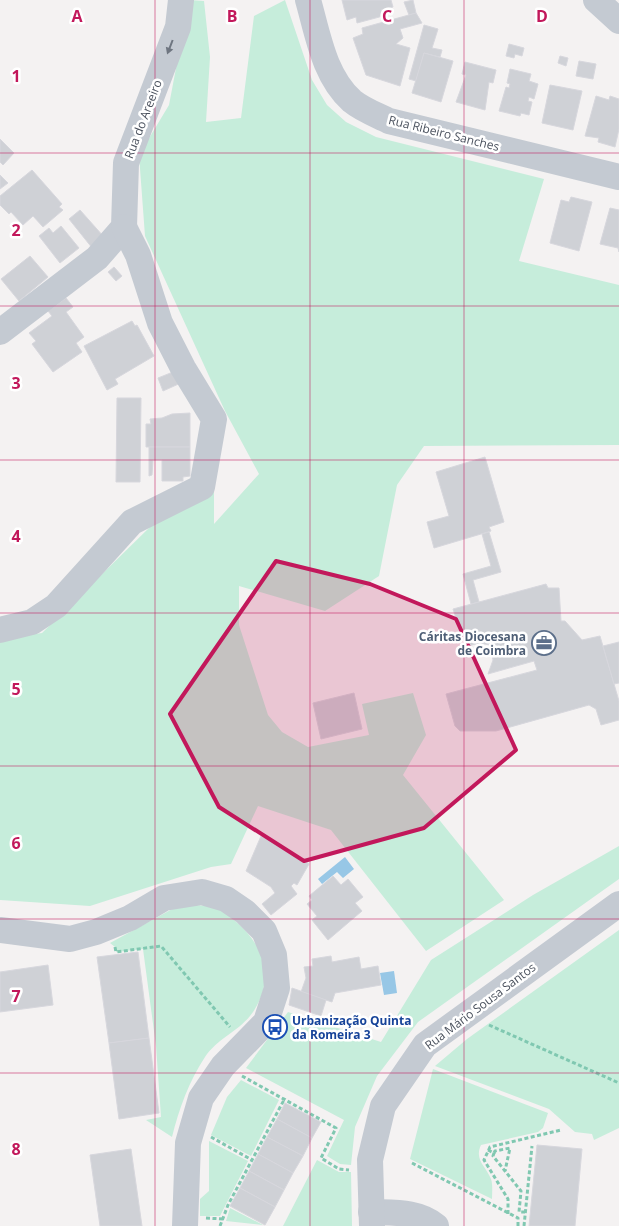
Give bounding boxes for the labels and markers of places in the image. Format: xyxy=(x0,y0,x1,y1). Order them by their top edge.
place label: Cáritas Diocesana de Coimbra xyxy=(419,628,526,659)
office icon: Cáritas Diocesana de Coimbra xyxy=(531,630,557,656)
place label: Urbanização Quinta da Romeira 3 xyxy=(292,1012,411,1043)
bus stop icon: Urbanização Quinta da Romeira 3 xyxy=(262,1014,288,1040)

